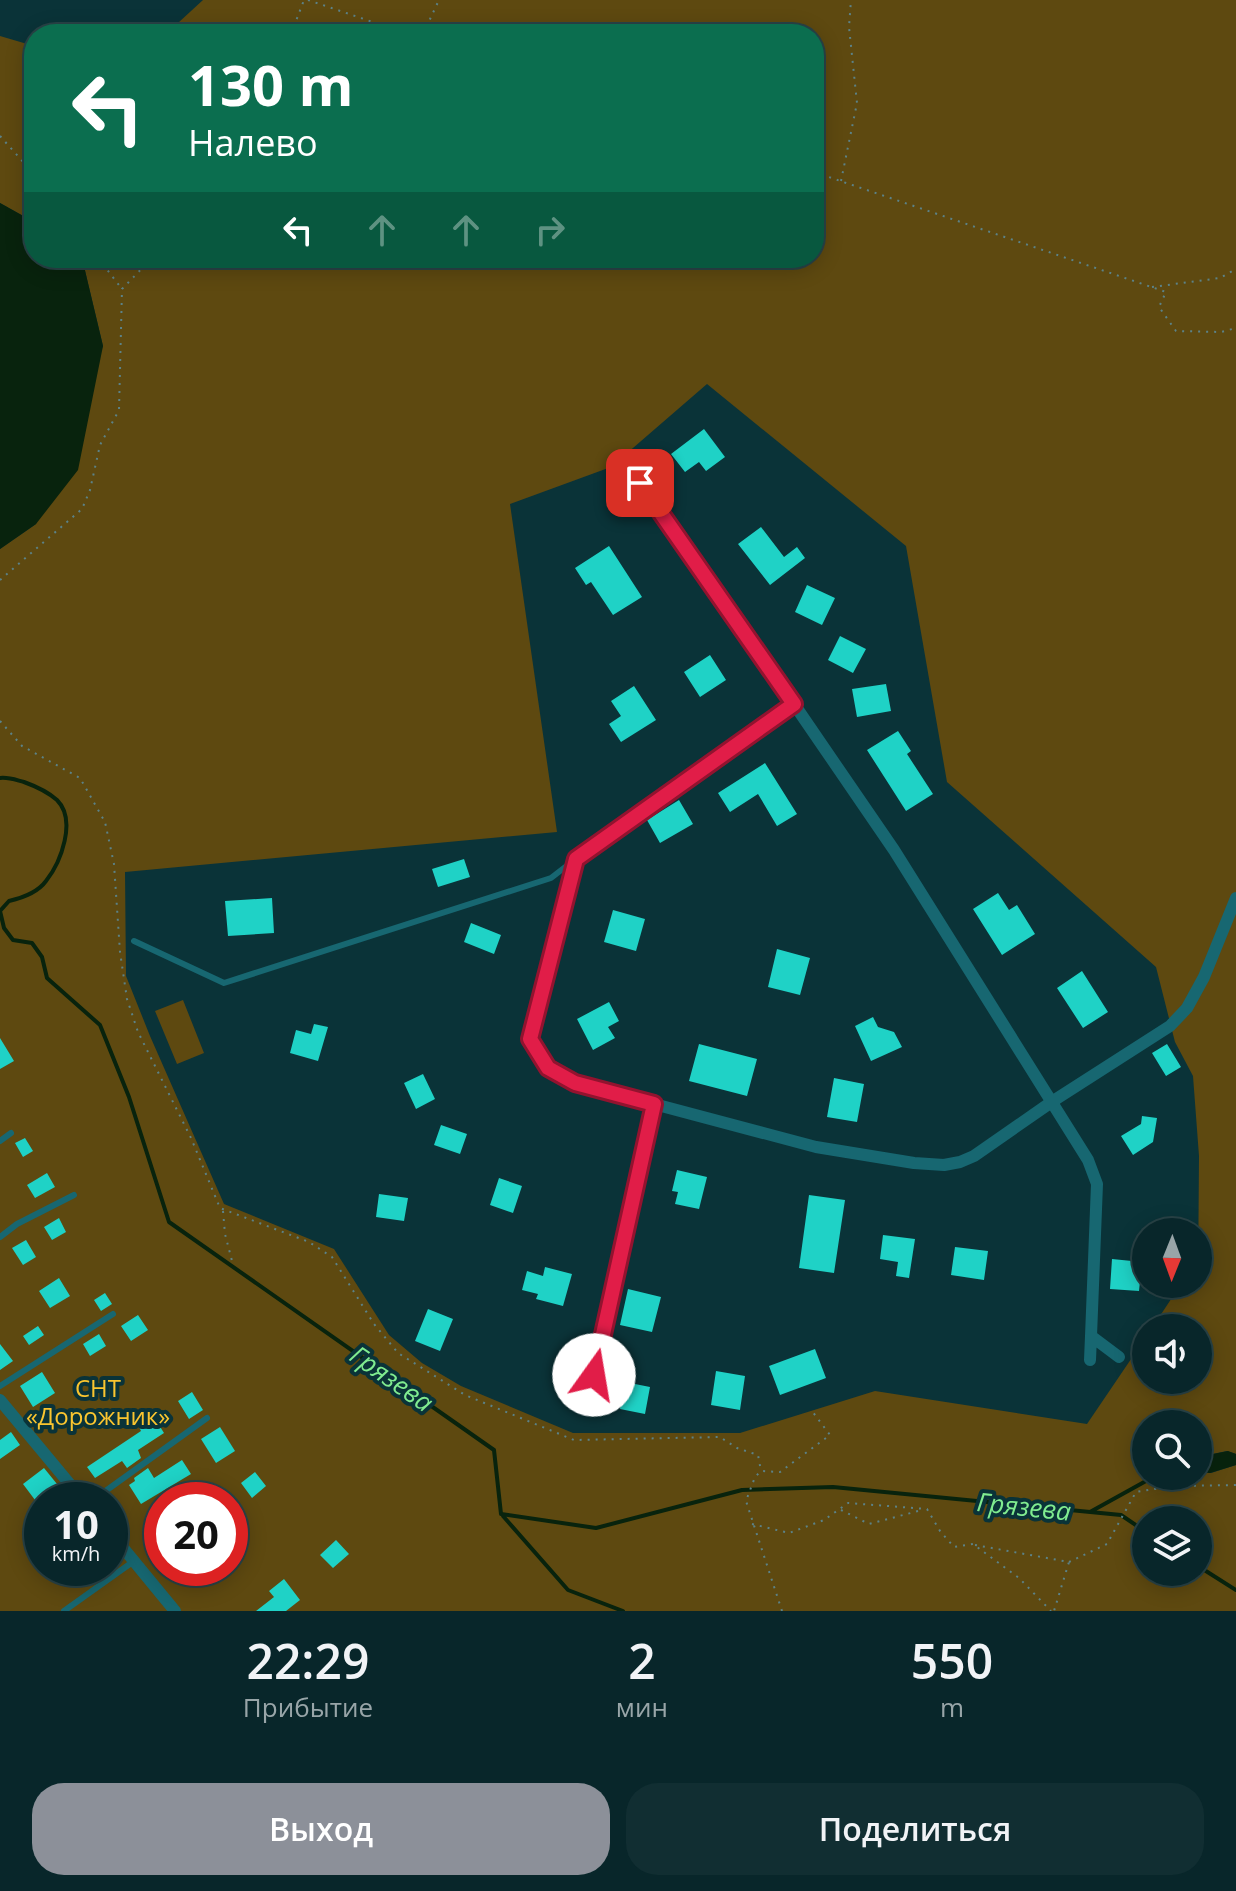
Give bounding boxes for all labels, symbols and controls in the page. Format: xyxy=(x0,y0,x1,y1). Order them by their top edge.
text: 130 m xyxy=(188,46,354,122)
icon: left xyxy=(56,56,160,160)
text: Налево xyxy=(188,118,318,167)
icon: left xyxy=(276,208,320,252)
icon: ahead xyxy=(360,208,404,252)
icon: ahead xyxy=(444,208,488,252)
icon: right xyxy=(528,208,572,252)
pin xyxy=(606,449,674,517)
icon: arrive xyxy=(618,461,662,505)
north arrow xyxy=(1132,1218,1212,1298)
map controls xyxy=(1132,1218,1212,1586)
button: sound xyxy=(1132,1314,1212,1394)
position arrow xyxy=(552,1333,636,1417)
water label: Грязева xyxy=(343,1336,441,1420)
park label: СНТ «Дорожник» xyxy=(26,1371,170,1432)
button: search xyxy=(1132,1410,1212,1490)
speed limit sign: 20 xyxy=(144,1482,248,1586)
water label: Грязева xyxy=(975,1483,1073,1529)
text: 10 xyxy=(53,1496,99,1551)
button: layers xyxy=(1132,1506,1212,1586)
text: km/h xyxy=(52,1540,100,1567)
text: 22:29 xyxy=(246,1628,369,1693)
text: 2 xyxy=(628,1628,656,1693)
text: 550 xyxy=(911,1628,993,1693)
text: Прибытие xyxy=(243,1689,373,1725)
text: мин xyxy=(616,1689,668,1725)
text: m xyxy=(940,1689,964,1725)
button: Выход xyxy=(32,1783,610,1875)
button: Поделиться xyxy=(626,1783,1204,1875)

